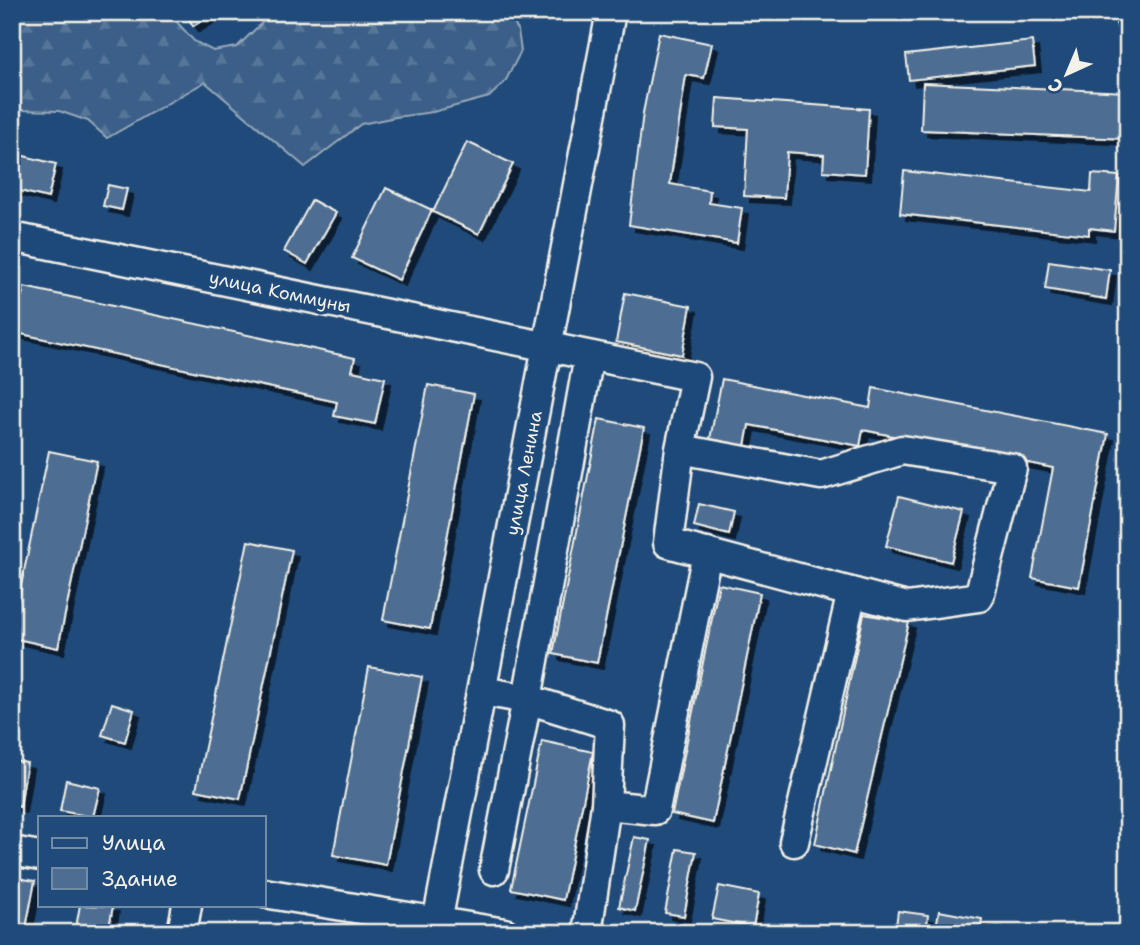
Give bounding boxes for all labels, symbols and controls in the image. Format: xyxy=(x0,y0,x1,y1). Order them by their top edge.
north arrow xyxy=(1032,38,1102,108)
text: С xyxy=(1043,73,1068,99)
street label: улица Коммуны xyxy=(207,265,353,319)
street label: улица Ленина xyxy=(500,409,548,537)
legend xyxy=(38,816,266,906)
text: Улица xyxy=(102,829,165,857)
text: Здание xyxy=(102,865,178,893)

